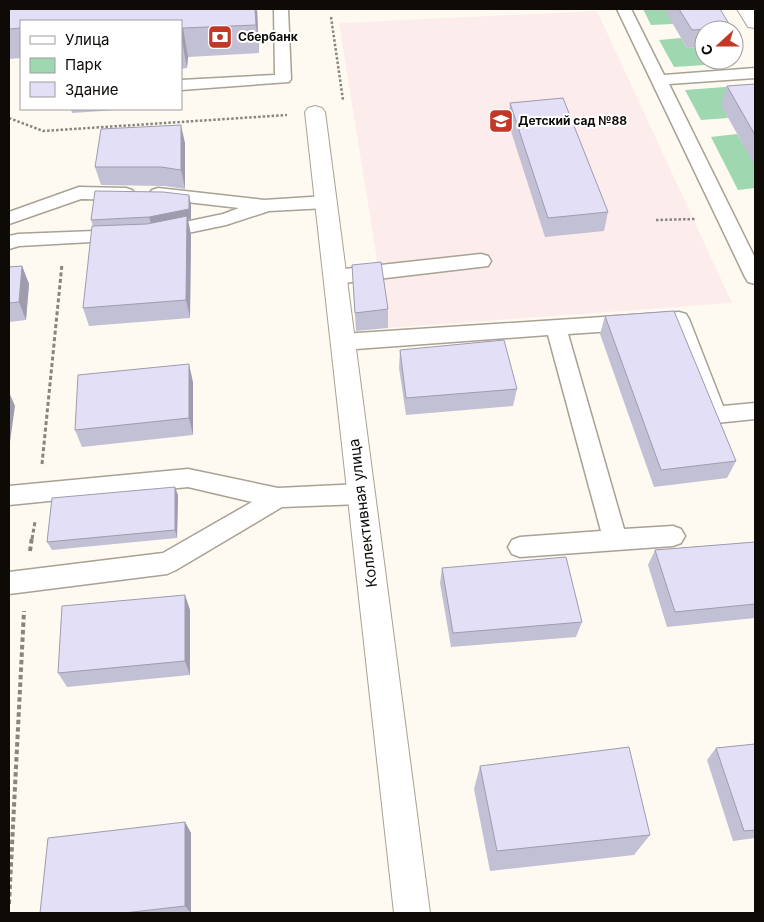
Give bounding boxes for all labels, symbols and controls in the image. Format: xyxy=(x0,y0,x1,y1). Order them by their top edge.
legend xyxy=(20,20,182,110)
north arrow xyxy=(694,20,744,70)
bank icon: Сбербанк xyxy=(207,24,233,50)
place label: Сбербанк xyxy=(238,29,298,44)
text: Улица xyxy=(65,30,109,49)
text: С xyxy=(697,42,716,58)
text: Парк xyxy=(65,55,102,74)
text: Здание xyxy=(65,80,119,99)
school or university icon: Детский сад №88 xyxy=(488,108,514,134)
place label: Детский сад №88 xyxy=(518,113,627,128)
street label: Коллективная улица xyxy=(344,438,381,588)

